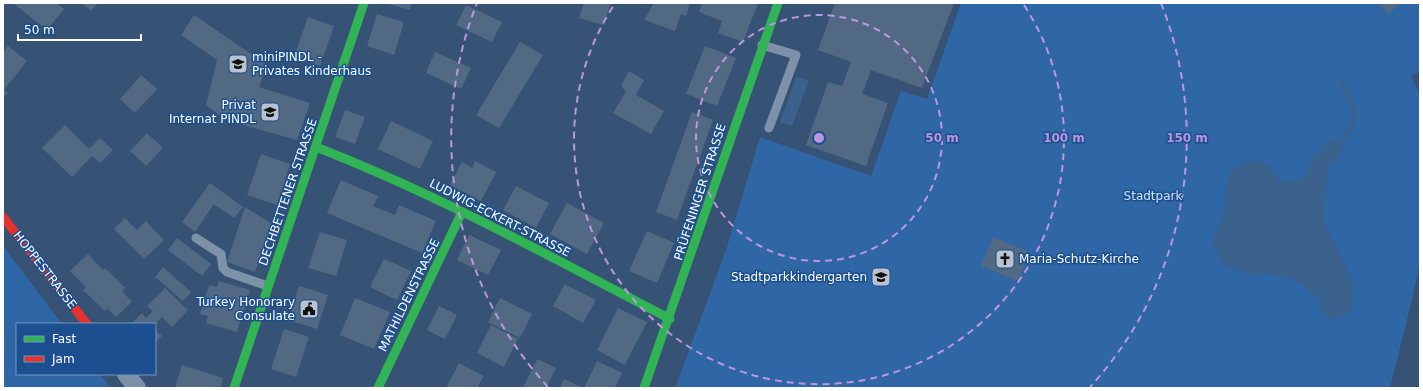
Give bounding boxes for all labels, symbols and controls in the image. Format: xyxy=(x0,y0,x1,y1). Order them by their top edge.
scale bar xyxy=(18,16,141,42)
text: 50 m xyxy=(24,23,55,37)
place label: miniPINDL - Privates Kinderhaus xyxy=(252,50,371,78)
school or university icon: miniPINDL - Privates Kinderhaus xyxy=(227,53,249,75)
place label: Privat Internat PINDL xyxy=(169,98,256,126)
school or university icon: Privat Internat PINDL xyxy=(259,101,281,123)
street label: DECHBETTENER STRASSE xyxy=(256,117,320,267)
street label: PRÜFENINGER STRASSE xyxy=(669,121,729,262)
centre of rings xyxy=(812,131,826,145)
text: 50 m xyxy=(925,131,959,145)
text: 100 m xyxy=(1043,131,1085,145)
text: 150 m xyxy=(1166,131,1208,145)
street label: LUDWIG-ECKERT-STRASSE xyxy=(427,176,573,260)
park label: Stadtpark xyxy=(1124,189,1182,203)
street label: HOPPESTRASSE xyxy=(10,229,80,311)
street label: MATHILDENSTRASSE xyxy=(376,236,442,354)
church icon: Maria-Schutz-Kirche xyxy=(994,248,1016,270)
place label: Maria-Schutz-Kirche xyxy=(1019,252,1139,266)
school or university icon: Stadtparkkindergarten xyxy=(870,266,892,288)
place label: Stadtparkkindergarten xyxy=(731,270,867,284)
place label: Turkey Honorary Consulate xyxy=(195,295,295,323)
public building icon: Turkey Honorary Consulate xyxy=(298,298,320,320)
legend xyxy=(16,323,156,375)
text: Fast xyxy=(52,332,76,346)
text: Jam xyxy=(51,352,75,366)

